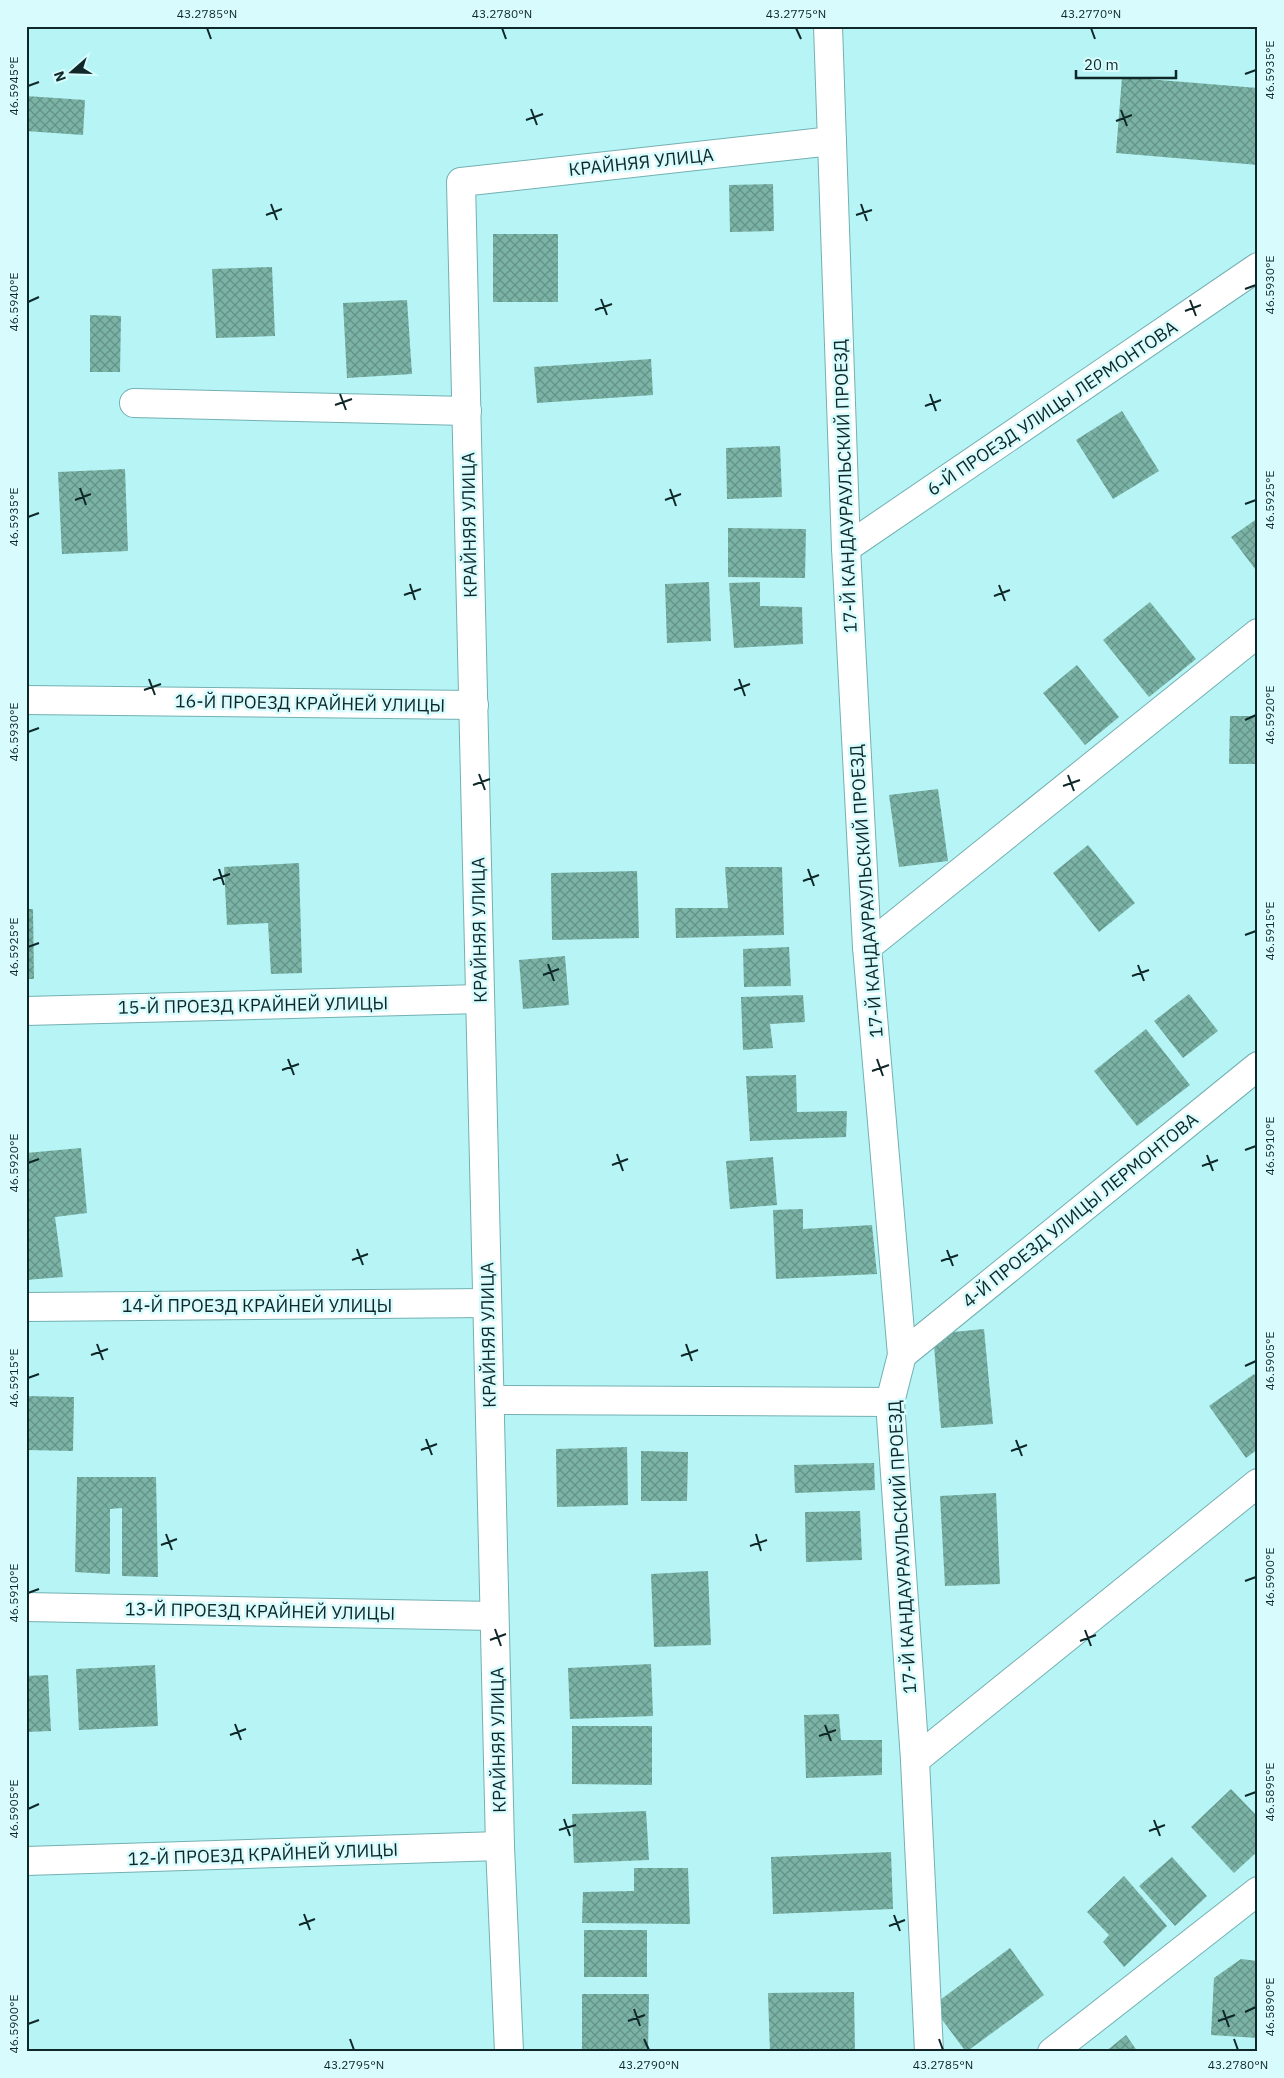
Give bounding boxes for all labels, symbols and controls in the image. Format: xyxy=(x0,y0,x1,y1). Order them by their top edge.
text: 43.2785°N xyxy=(177,6,237,21)
text: 43.2780°N xyxy=(472,6,532,21)
text: 43.2775°N xyxy=(766,6,826,21)
text: 43.2770°N xyxy=(1061,6,1121,21)
text: 46.5935°E xyxy=(1262,40,1277,100)
north arrow xyxy=(48,48,98,98)
scale bar xyxy=(1076,48,1176,80)
text: 20 m xyxy=(1084,55,1119,74)
text: 46.5945°E xyxy=(6,56,21,116)
text: N xyxy=(50,69,70,84)
street label: КРАЙНЯЯ УЛИЦА xyxy=(567,143,715,181)
text: 46.5930°E xyxy=(1262,255,1277,315)
text: 46.5940°E xyxy=(6,272,21,332)
street label: 6-Й ПРОЕЗД УЛИЦЫ ЛЕРМОНТОВА xyxy=(922,315,1182,501)
street label: 17-Й КАНДАУРАУЛЬСКИЙ ПРОЕЗД xyxy=(828,339,862,633)
street label: КРАЙНЯЯ УЛИЦА xyxy=(456,451,482,598)
text: 46.5925°E xyxy=(1262,470,1277,530)
text: 46.5935°E xyxy=(6,487,21,547)
text: 46.5920°E xyxy=(1262,685,1277,745)
street label: 16-Й ПРОЕЗД КРАЙНЕЙ УЛИЦЫ xyxy=(175,689,445,717)
text: 46.5930°E xyxy=(6,702,21,762)
street label: 17-Й КАНДАУРАУЛЬСКИЙ ПРОЕЗД xyxy=(844,744,888,1038)
street label: КРАЙНЯЯ УЛИЦА xyxy=(466,856,492,1003)
text: 46.5915°E xyxy=(1262,901,1277,961)
text: 46.5925°E xyxy=(6,917,21,977)
street label: 15-Й ПРОЕЗД КРАЙНЕЙ УЛИЦЫ xyxy=(118,991,388,1019)
street label: 4-Й ПРОЕЗД УЛИЦЫ ЛЕРМОНТОВА xyxy=(957,1107,1203,1312)
text: 46.5910°E xyxy=(1262,1116,1277,1176)
text: 46.5920°E xyxy=(6,1133,21,1193)
street label: КРАЙНЯЯ УЛИЦА xyxy=(475,1261,501,1408)
street label: 14-Й ПРОЕЗД КРАЙНЕЙ УЛИЦЫ xyxy=(122,1294,392,1317)
text: 46.5905°E xyxy=(1262,1331,1277,1391)
text: 46.5915°E xyxy=(6,1348,21,1408)
street label: 17-Й КАНДАУРАУЛЬСКИЙ ПРОЕЗД xyxy=(883,1400,921,1694)
text: 46.5900°E xyxy=(1262,1547,1277,1607)
text: 46.5910°E xyxy=(6,1563,21,1623)
street label: 13-Й ПРОЕЗД КРАЙНЕЙ УЛИЦЫ xyxy=(125,1597,395,1625)
street label: КРАЙНЯЯ УЛИЦА xyxy=(485,1666,511,1813)
text: 46.5895°E xyxy=(1262,1762,1277,1822)
text: 46.5905°E xyxy=(6,1779,21,1839)
street label: 12-Й ПРОЕЗД КРАЙНЕЙ УЛИЦЫ xyxy=(127,1838,399,1870)
text: 46.5890°E xyxy=(1262,1977,1277,2037)
text: 46.5900°E xyxy=(6,1994,21,2054)
text: 43.2795°N xyxy=(324,2057,384,2072)
text: 43.2790°N xyxy=(619,2057,679,2072)
text: 43.2785°N xyxy=(913,2057,973,2072)
text: 43.2780°N xyxy=(1208,2057,1268,2072)

